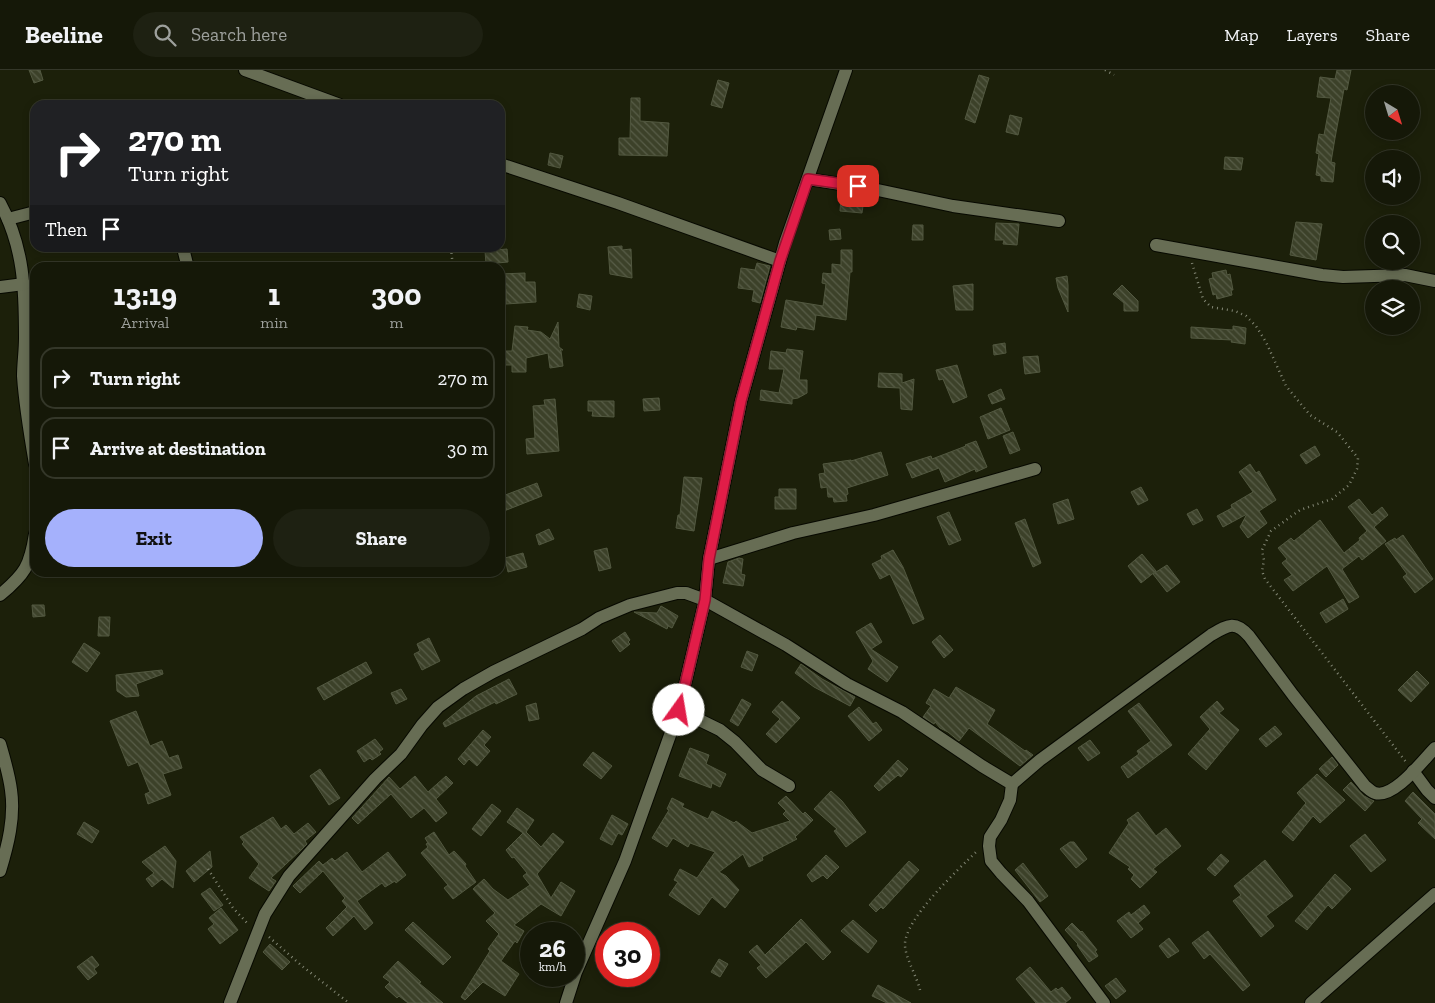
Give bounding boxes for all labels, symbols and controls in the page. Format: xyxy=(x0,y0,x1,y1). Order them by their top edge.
search box xyxy=(133,12,483,57)
text: Beeline xyxy=(25,20,103,49)
icon: search xyxy=(151,21,179,49)
text: Search here xyxy=(191,23,287,46)
text: Map xyxy=(1224,24,1259,46)
text: Layers xyxy=(1287,24,1338,46)
text: Share xyxy=(1366,24,1410,46)
north arrow xyxy=(1365,85,1420,140)
map controls xyxy=(1365,85,1420,335)
text: 270 m xyxy=(128,118,222,160)
icon: right xyxy=(45,120,110,185)
button: sound xyxy=(1365,150,1420,205)
text: Turn right xyxy=(128,160,229,187)
pin xyxy=(837,165,879,207)
icon: arrive xyxy=(844,172,872,200)
icon: arrive xyxy=(97,215,125,243)
button: search xyxy=(1365,215,1420,270)
text: Then xyxy=(45,218,87,241)
text: 13:19 xyxy=(113,277,177,313)
text: 1 xyxy=(268,277,280,313)
text: 300 xyxy=(371,277,422,313)
button: layers xyxy=(1365,280,1420,335)
text: Arrival xyxy=(121,313,169,332)
text: min xyxy=(260,313,288,332)
text: m xyxy=(389,313,403,332)
icon: right xyxy=(47,364,75,392)
text: Turn right xyxy=(90,367,180,390)
text: 270 m xyxy=(438,367,488,390)
icon: arrive xyxy=(47,434,75,462)
text: Arrive at destination xyxy=(90,437,266,460)
text: 30 m xyxy=(447,437,488,460)
button: Exit xyxy=(45,509,263,567)
button: Share xyxy=(273,509,490,567)
position arrow xyxy=(652,683,704,735)
speed limit sign: 30 xyxy=(595,922,660,987)
text: 26 xyxy=(539,933,566,963)
text: km/h xyxy=(539,960,566,974)

